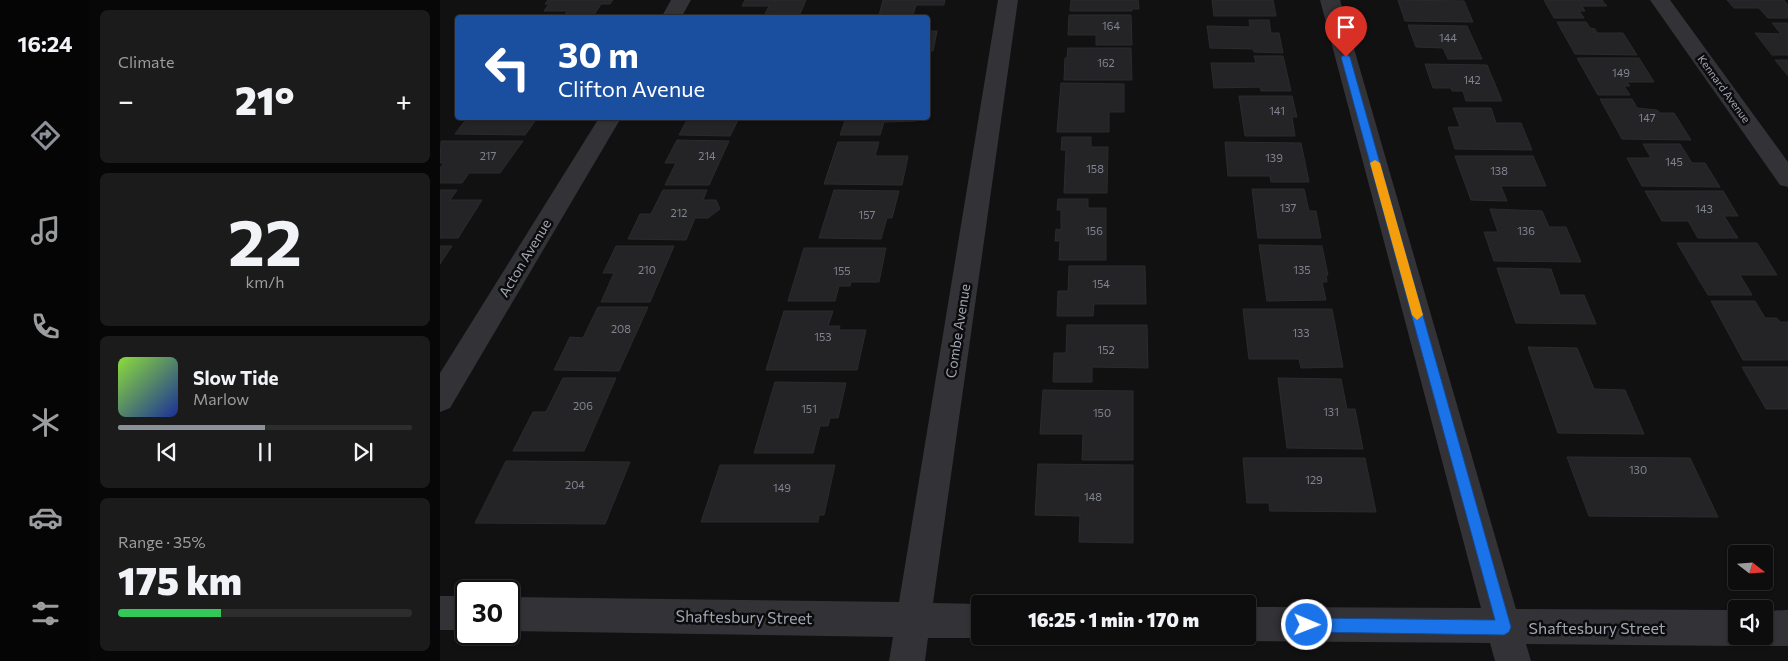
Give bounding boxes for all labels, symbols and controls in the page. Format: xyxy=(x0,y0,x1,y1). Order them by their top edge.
pin xyxy=(1325,6,1367,57)
icon: arrive xyxy=(1332,13,1360,41)
house number: 164 xyxy=(1102,19,1120,32)
text: 16:24 xyxy=(17,30,73,57)
house number: 144 xyxy=(1439,31,1457,44)
text: 30 m xyxy=(558,32,639,75)
icon: left xyxy=(475,35,540,100)
text: Climate xyxy=(118,52,174,71)
street label: Kennard Avenue xyxy=(1695,52,1753,125)
house number: 162 xyxy=(1097,56,1115,69)
house number: 149 xyxy=(1612,66,1630,79)
house number: 142 xyxy=(1463,73,1481,86)
text: Clifton Avenue xyxy=(558,75,705,102)
text: 21° xyxy=(235,76,295,123)
text: − xyxy=(118,83,134,117)
text: + xyxy=(396,83,412,117)
house number: 141 xyxy=(1269,104,1285,117)
house number: 147 xyxy=(1639,111,1656,124)
icon: directions xyxy=(28,118,63,153)
house number: 217 xyxy=(480,149,496,162)
house number: 214 xyxy=(698,149,716,162)
house number: 139 xyxy=(1265,151,1283,164)
house number: 145 xyxy=(1665,155,1683,168)
house number: 158 xyxy=(1086,162,1104,175)
house number: 138 xyxy=(1490,164,1508,177)
text: 22 xyxy=(228,200,302,279)
house number: 137 xyxy=(1280,201,1297,214)
house number: 143 xyxy=(1695,202,1713,215)
house number: 212 xyxy=(671,206,687,219)
house number: 157 xyxy=(859,208,876,221)
icon: music xyxy=(28,213,63,248)
street label: Acton Avenue xyxy=(495,216,554,300)
house number: 156 xyxy=(1085,224,1103,237)
house number: 136 xyxy=(1517,224,1535,237)
house number: 210 xyxy=(638,263,656,276)
house number: 135 xyxy=(1293,263,1311,276)
house number: 155 xyxy=(833,264,851,277)
text: km/h xyxy=(246,272,284,291)
house number: 154 xyxy=(1092,277,1110,290)
street label: Combe Avenue xyxy=(942,283,973,379)
icon: phone xyxy=(28,309,63,344)
house number: 208 xyxy=(611,322,631,335)
house number: 133 xyxy=(1292,326,1310,339)
house number: 153 xyxy=(814,330,832,343)
house number: 152 xyxy=(1097,343,1115,356)
text: Slow Tide xyxy=(193,366,279,389)
text: Marlow xyxy=(193,389,249,408)
house number: 206 xyxy=(573,399,593,412)
house number: 151 xyxy=(801,402,817,415)
icon: climate xyxy=(28,405,63,440)
house number: 131 xyxy=(1323,405,1339,418)
house number: 150 xyxy=(1093,406,1111,419)
icon: previous xyxy=(153,438,181,466)
icon: pause xyxy=(251,438,279,466)
icon: next xyxy=(349,438,377,466)
house number: 130 xyxy=(1629,463,1647,476)
house number: 129 xyxy=(1305,473,1323,486)
house number: 204 xyxy=(565,478,585,491)
house number: 149 xyxy=(773,481,791,494)
house number: 148 xyxy=(1084,490,1102,503)
icon: car xyxy=(28,500,63,535)
text: Range · 35% xyxy=(118,532,205,551)
north arrow xyxy=(1728,545,1772,590)
map controls xyxy=(1728,545,1773,645)
text: 175 km xyxy=(118,556,242,603)
speed limit sign: 30 xyxy=(455,580,520,645)
icon: filters xyxy=(28,596,63,631)
position arrow xyxy=(1280,598,1332,650)
button: sound xyxy=(1728,600,1773,645)
street label: Shaftesbury Street xyxy=(675,606,813,627)
text: 16:25 · 1 min · 170 m xyxy=(1028,608,1199,631)
street label: Shaftesbury Street xyxy=(1529,618,1666,637)

